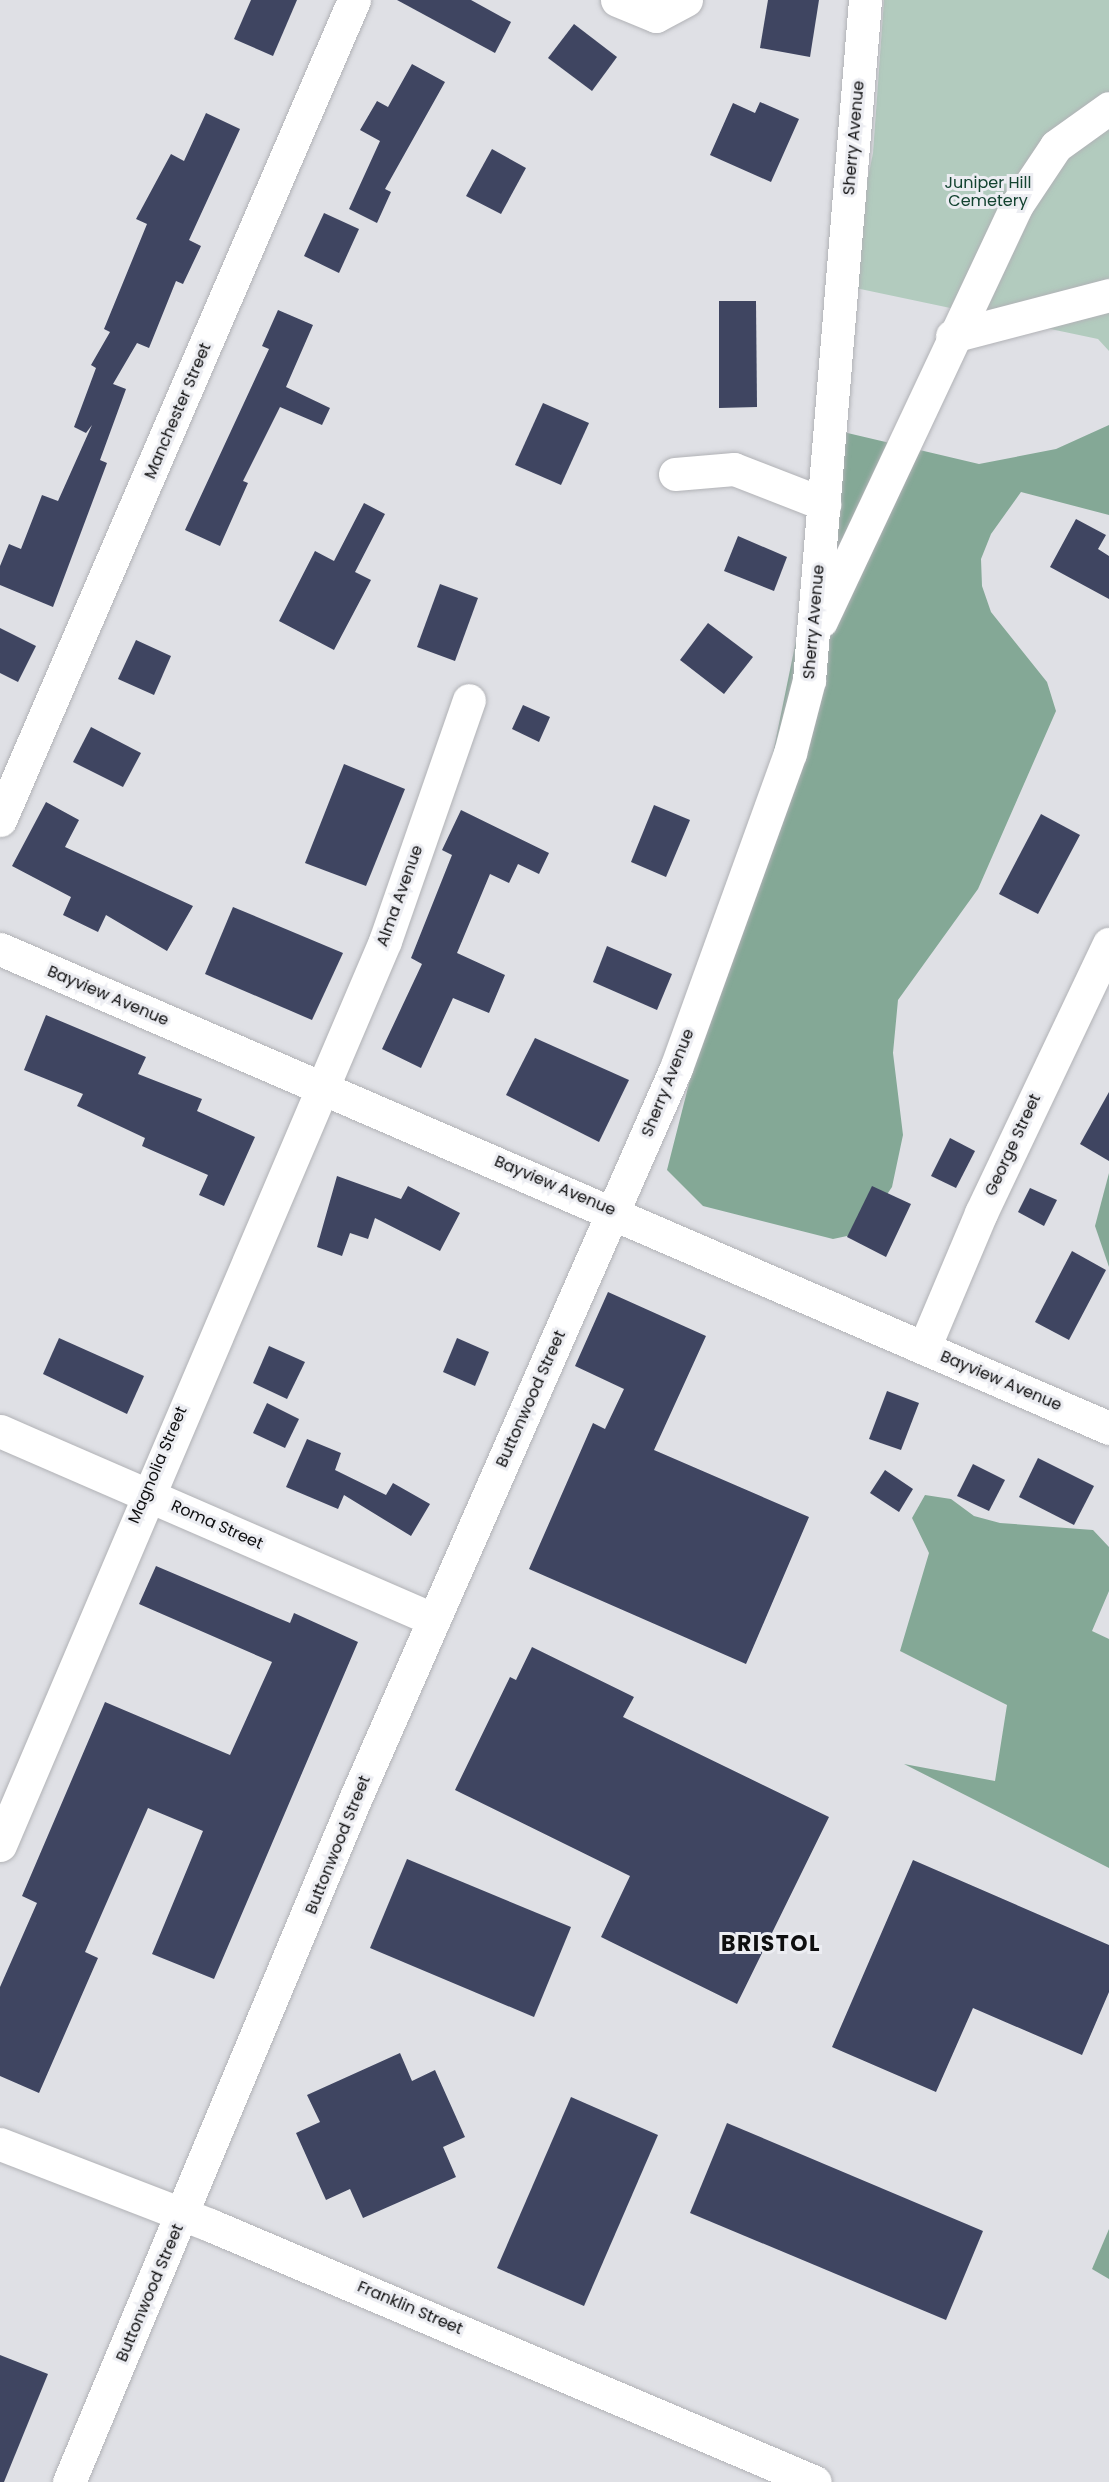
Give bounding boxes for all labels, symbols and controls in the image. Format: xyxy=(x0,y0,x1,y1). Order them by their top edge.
street label: Sherry Avenue xyxy=(839,80,869,196)
park label: Juniper Hill Cemetery xyxy=(945,173,1031,211)
street label: Manchester Street xyxy=(141,340,215,482)
street label: Sherry Avenue xyxy=(799,564,829,680)
street label: Alma Avenue xyxy=(373,843,427,949)
street label: Bayview Avenue xyxy=(44,962,172,1030)
street label: Sherry Avenue xyxy=(638,1026,698,1140)
street label: George Street xyxy=(981,1091,1045,1199)
street label: Bayview Avenue xyxy=(491,1152,619,1220)
street label: Buttonwood Street xyxy=(492,1328,570,1470)
street label: Bayview Avenue xyxy=(937,1347,1065,1415)
street label: Magnolia Street xyxy=(125,1403,191,1527)
street label: Roma Street xyxy=(168,1496,266,1554)
street label: Buttonwood Street xyxy=(301,1773,375,1917)
district label: BRISTOL xyxy=(721,1931,821,1957)
street label: Buttonwood Street xyxy=(112,2221,188,2365)
street label: Franklin Street xyxy=(354,2277,466,2339)

